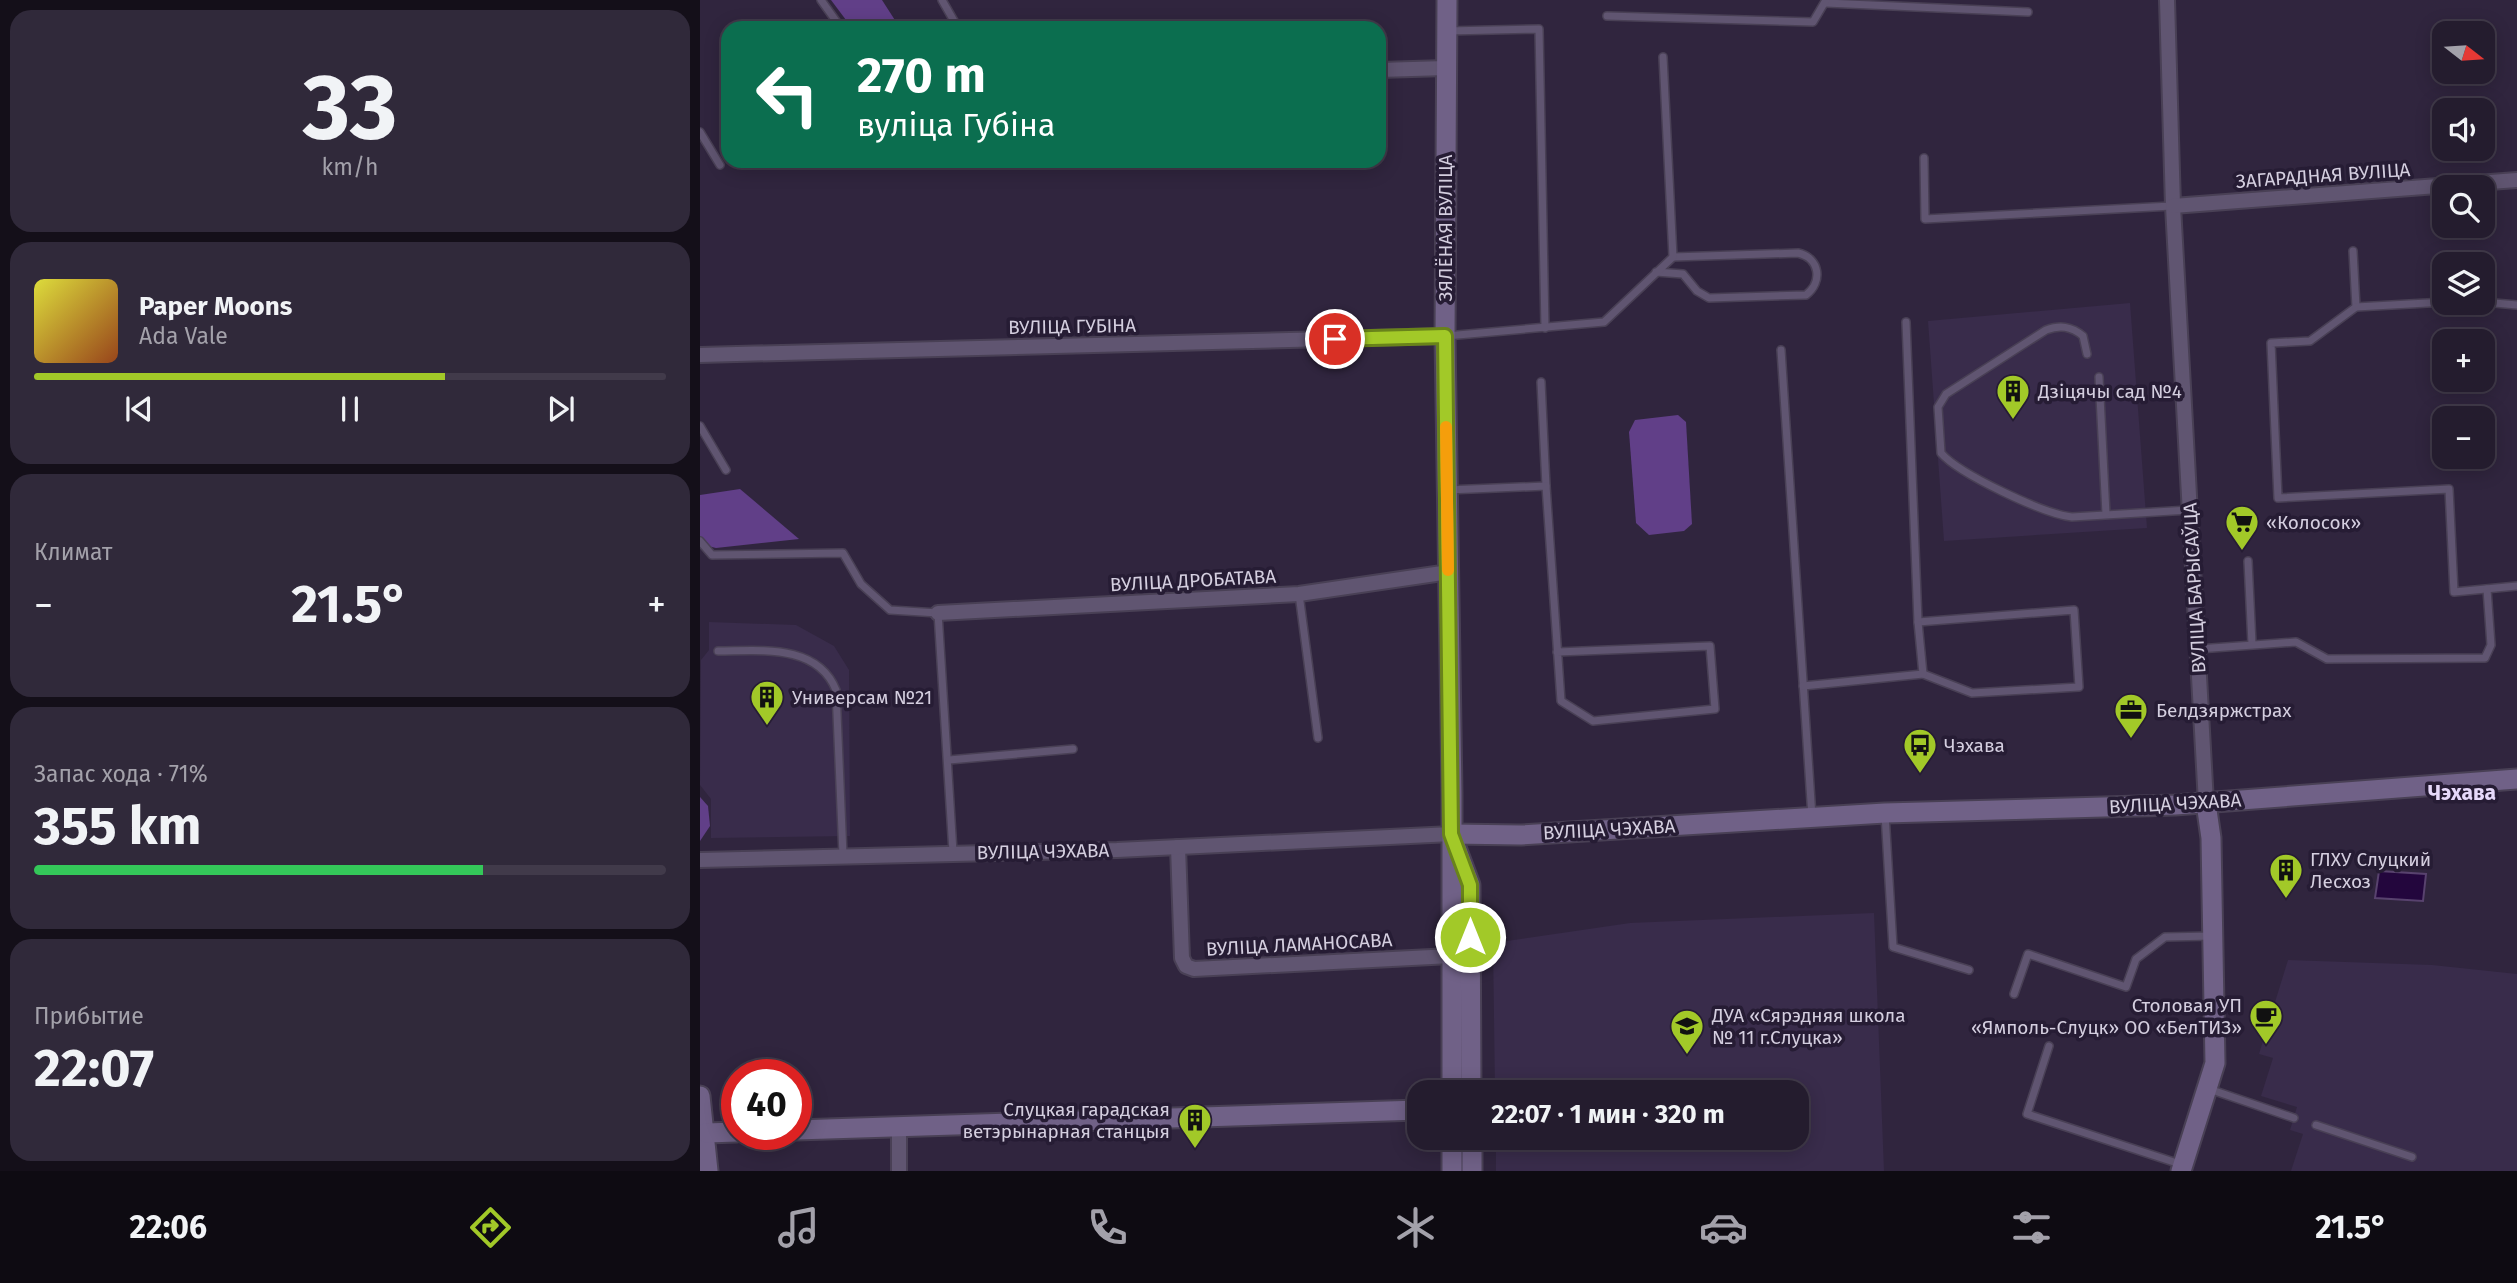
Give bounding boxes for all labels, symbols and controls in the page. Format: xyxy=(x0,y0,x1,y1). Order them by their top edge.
north arrow xyxy=(2432,21,2496,84)
map controls xyxy=(2432,21,2495,469)
text: 270 m xyxy=(857,46,986,105)
icon: left xyxy=(742,49,833,140)
text: 33 xyxy=(303,53,397,162)
button: sound xyxy=(2432,98,2495,161)
text: вуліца Губіна xyxy=(857,106,1055,144)
text: km/h xyxy=(322,153,378,181)
street label: ЗЯЛЁНАЯ ВУЛІЦА xyxy=(1434,154,1457,302)
street label: ЗАГАРАДНАЯ ВУЛІЦА xyxy=(2235,158,2411,193)
button: search xyxy=(2432,175,2495,238)
button: layers xyxy=(2432,252,2495,315)
text: Paper Moons xyxy=(139,291,292,322)
pin xyxy=(1305,309,1365,369)
street label: ВУЛІЦА ГУБІНА xyxy=(1008,314,1136,339)
icon: arrive xyxy=(1316,320,1354,358)
text: Ada Vale xyxy=(139,322,228,350)
button: + xyxy=(2432,329,2495,392)
building icon: Дзіцячы сад №4 xyxy=(1994,372,2032,421)
place label: Дзіцячы сад №4 xyxy=(2037,380,2182,403)
icon: previous xyxy=(120,390,158,428)
icon: pause xyxy=(331,390,369,428)
icon: next xyxy=(542,390,580,428)
button: − xyxy=(2432,406,2495,469)
street label: ВУЛІЦА БАРЫСАЎЦА xyxy=(2179,502,2210,674)
supermarket icon: «Колосок» xyxy=(2223,503,2261,552)
place label: «Колосок» xyxy=(2266,511,2361,534)
text: Климат xyxy=(34,538,112,566)
street label: ВУЛІЦА ДРОБАТАВА xyxy=(1109,565,1277,596)
text: 21.5° xyxy=(291,573,409,636)
text: − xyxy=(34,582,53,628)
text: + xyxy=(647,582,666,628)
building icon: Универсам №21 xyxy=(748,678,786,727)
place label: Универсам №21 xyxy=(792,686,932,709)
office icon: Белдзяржстрах xyxy=(2112,691,2150,740)
place label: Белдзяржстрах xyxy=(2156,699,2292,722)
bus stop icon: Чэхава xyxy=(1901,726,1939,775)
place label: Чэхава xyxy=(1944,734,2005,757)
text: Запас хода · 71% xyxy=(34,760,208,788)
district label: Чэхава xyxy=(2428,780,2496,806)
street label: ВУЛІЦА ЧЭХАВА xyxy=(2108,789,2242,818)
text: 355 km xyxy=(34,795,202,858)
street label: ВУЛІЦА ЧЭХАВА xyxy=(1542,815,1676,844)
street label: ВУЛІЦА ЧЭХАВА xyxy=(976,839,1110,864)
place label: ГЛХУ Слуцкий Лесхоз xyxy=(2310,848,2431,893)
building icon: ГЛХУ Слуцкий Лесхоз xyxy=(2267,851,2305,900)
position arrow xyxy=(1433,900,1507,974)
street label: ВУЛІЦА ЛАМАНОСАВА xyxy=(1205,928,1393,961)
place label: Столовая УП «Ямполь-Слуцк» ОО «БелТИЗ» xyxy=(1971,994,2242,1039)
cafe icon: Столовая УП «Ямполь-Слуцк» ОО «БелТИЗ» xyxy=(2247,997,2285,1046)
text: Прибытие xyxy=(34,1002,144,1030)
place label: ДУА «Сярэдняя школа № 11 г.Слуцка» xyxy=(1711,1004,1906,1049)
school or university icon: ДУА «Сярэдняя школа № 11 г.Слуцка» xyxy=(1668,1007,1706,1056)
text: 22:07 xyxy=(34,1037,154,1100)
speed limit sign: 40 xyxy=(721,1059,812,1150)
place label: Слуцкая гарадская ветэрынарная станцыя xyxy=(962,1098,1170,1143)
text: 22:07 · 1 мин · 320 m xyxy=(1491,1099,1725,1130)
building icon: Слуцкая гарадская ветэрынарная станцыя xyxy=(1176,1101,1214,1150)
icon: directions xyxy=(466,1203,515,1252)
icon: music xyxy=(774,1203,823,1252)
icon: phone xyxy=(1083,1203,1132,1252)
icon: climate xyxy=(1391,1203,1440,1252)
icon: car xyxy=(1699,1203,1748,1252)
icon: filters xyxy=(2007,1203,2056,1252)
text: 22:06 xyxy=(130,1208,207,1246)
text: 21.5° xyxy=(2315,1208,2387,1246)

